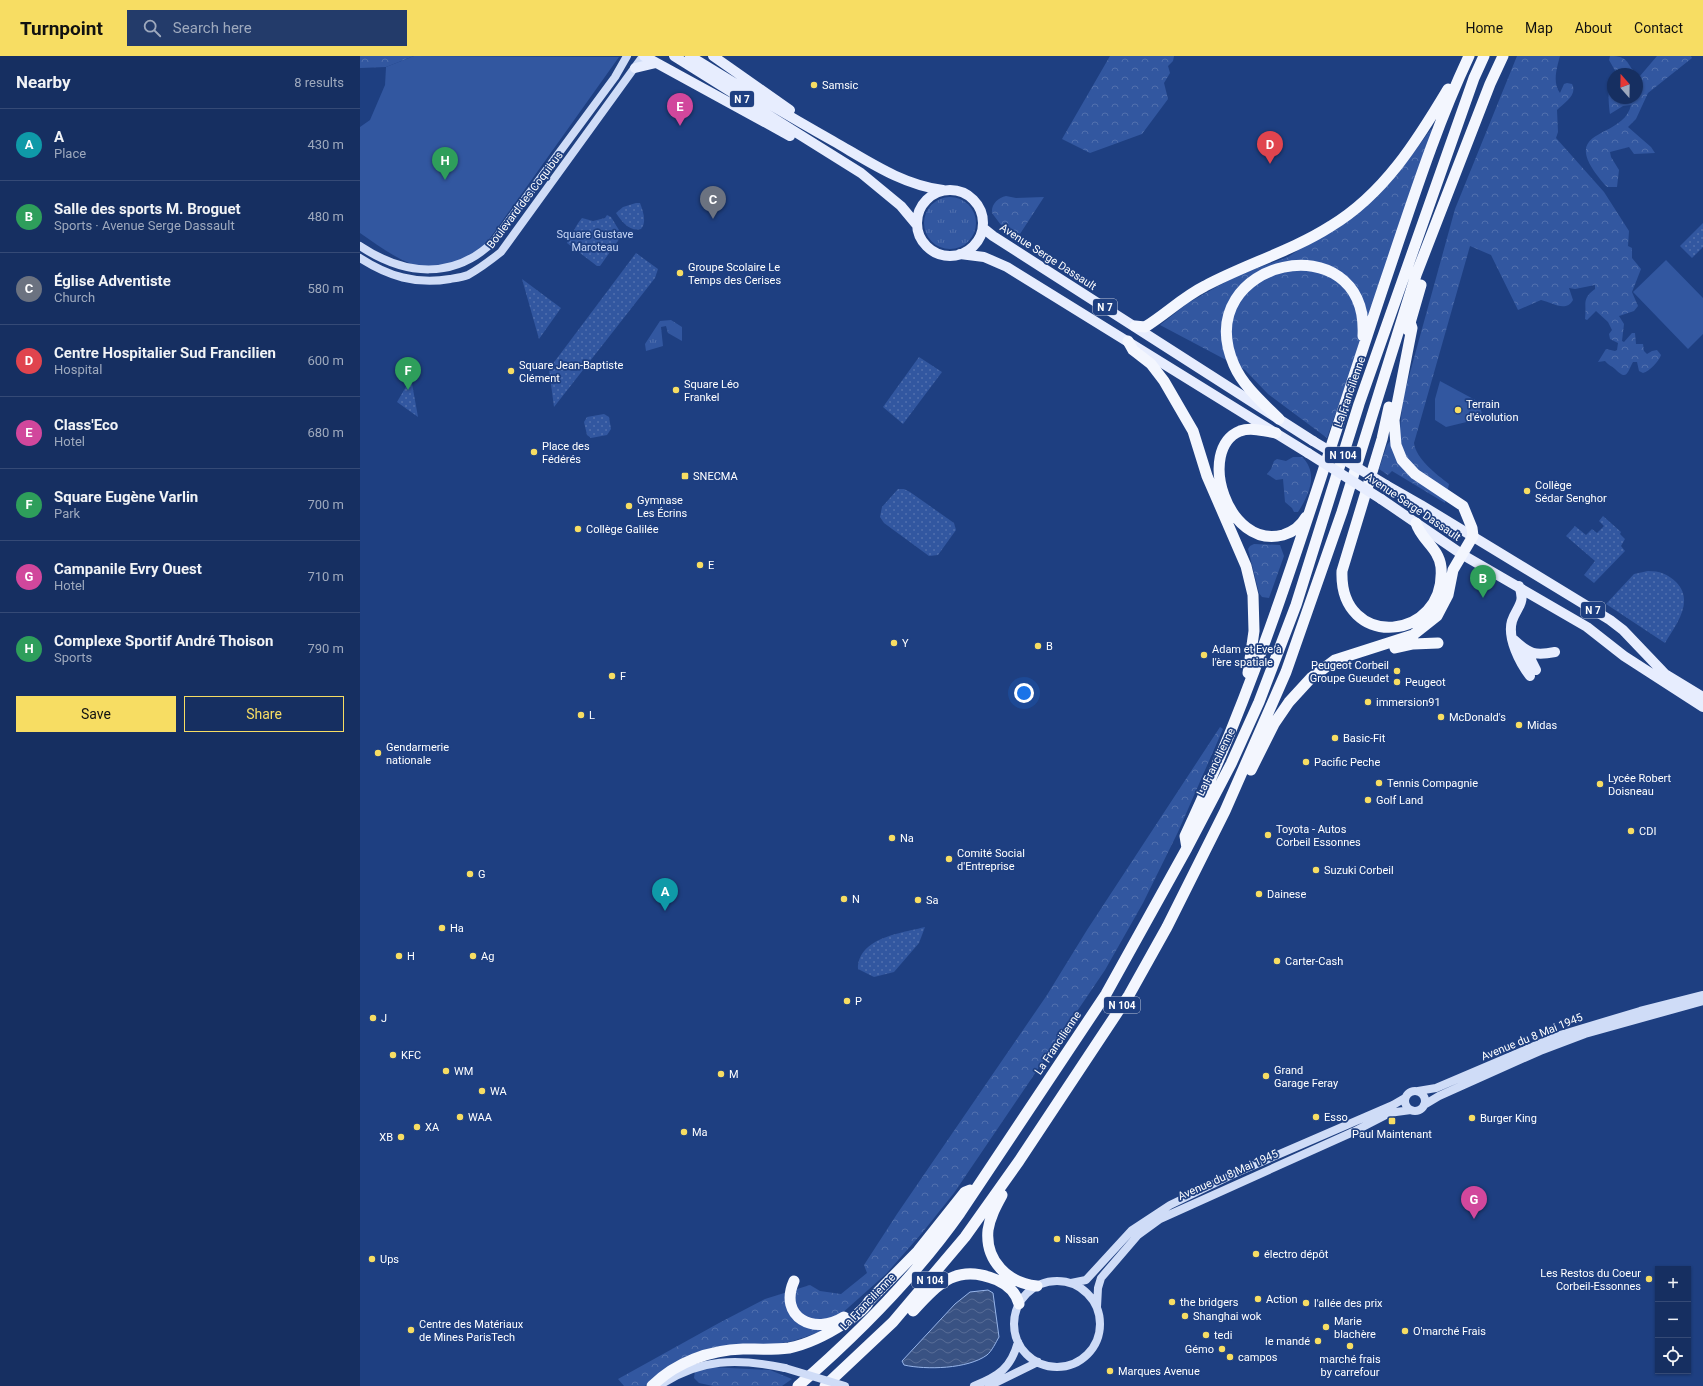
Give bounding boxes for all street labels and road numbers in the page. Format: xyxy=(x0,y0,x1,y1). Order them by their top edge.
road number: N 7 xyxy=(730,91,754,107)
street label: Boulevard des Coquibus xyxy=(484,149,566,251)
street label: Avenue Serge Dassault xyxy=(997,221,1099,293)
road number: N 7 xyxy=(1093,299,1117,315)
street label: La Francilienne xyxy=(1332,355,1368,429)
road number: N 104 xyxy=(1325,447,1361,463)
street label: Avenue Serge Dassault xyxy=(1363,470,1464,544)
road number: N 7 xyxy=(1581,602,1605,618)
street label: La Francilienne xyxy=(1194,726,1238,798)
road number: N 104 xyxy=(1104,997,1140,1013)
street label: La Francilienne xyxy=(1032,1009,1084,1077)
street label: Avenue du 8 Mai 1945 xyxy=(1479,1011,1585,1063)
street label: Avenue du 8 Mai 1945 xyxy=(1176,1147,1280,1203)
street label: La Francilienne xyxy=(838,1271,898,1333)
road number: N 104 xyxy=(912,1272,948,1288)

